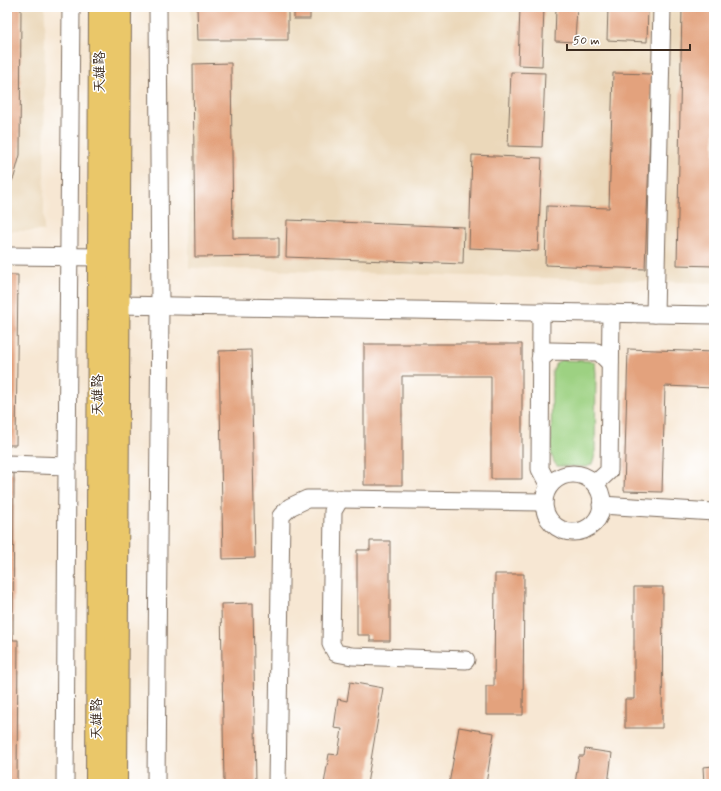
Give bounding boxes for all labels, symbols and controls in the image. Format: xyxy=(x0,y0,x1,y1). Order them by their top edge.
scale bar xyxy=(567,26,690,52)
text: 50 m xyxy=(573,33,600,49)
street label: 天雄路 xyxy=(91,51,109,93)
street label: 天雄路 xyxy=(89,374,107,416)
street label: 天雄路 xyxy=(88,698,106,740)

